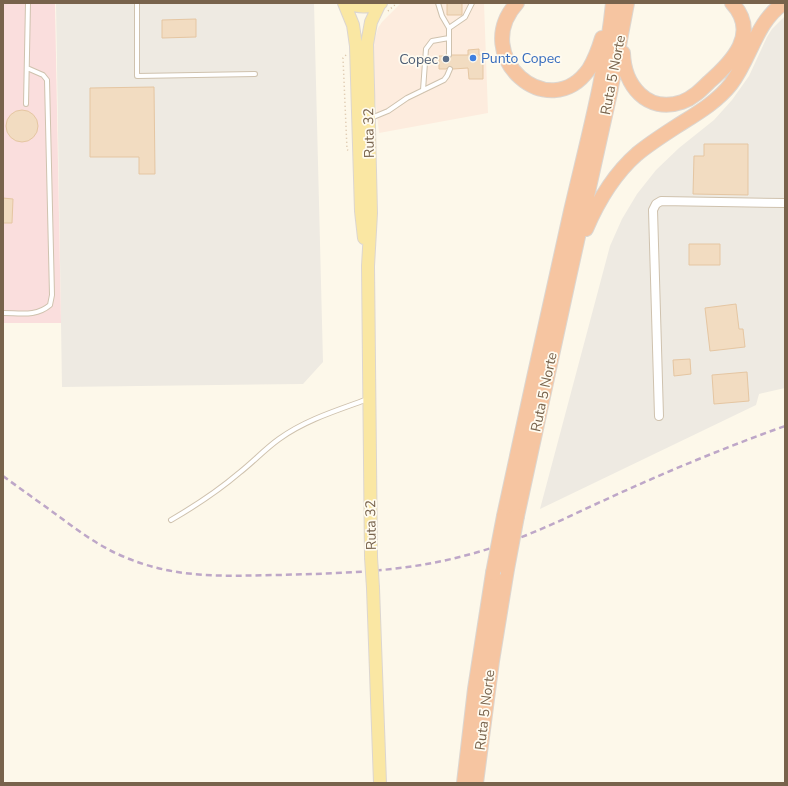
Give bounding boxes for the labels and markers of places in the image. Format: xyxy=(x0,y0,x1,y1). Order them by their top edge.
place label: Punto Copec xyxy=(481,49,561,68)
place label: Copec xyxy=(399,50,439,69)
marker: Punto Copec xyxy=(468,53,478,63)
marker: Copec xyxy=(441,54,451,64)

